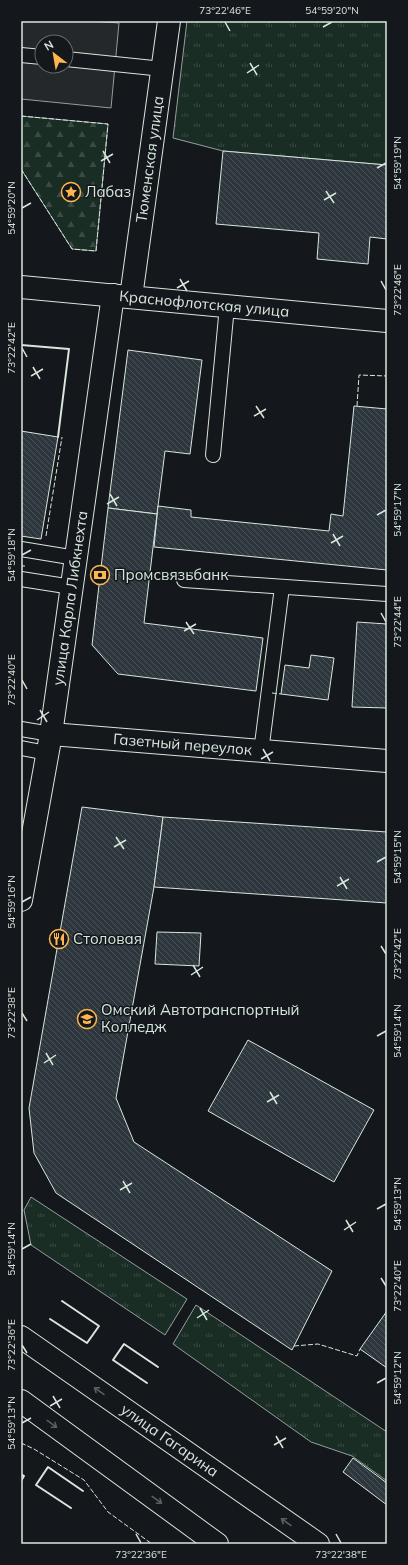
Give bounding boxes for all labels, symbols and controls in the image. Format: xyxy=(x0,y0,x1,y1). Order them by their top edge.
text: 73°22'46"E xyxy=(199,4,251,17)
text: 54°59'20"N xyxy=(305,4,359,17)
north arrow xyxy=(34,34,74,74)
text: N xyxy=(42,37,56,54)
street label: Тюменская улица xyxy=(131,95,168,224)
text: 54°59'19"N xyxy=(391,136,404,190)
text: 54°59'20"N xyxy=(5,181,18,235)
place icon: Лабаз xyxy=(60,181,82,203)
place label: Лабаз xyxy=(85,182,131,201)
text: 73°22'46"E xyxy=(391,264,404,316)
street label: Краснофлотская улица xyxy=(118,286,290,321)
text: 73°22'42"E xyxy=(5,322,18,374)
text: 54°59'17"N xyxy=(391,483,404,537)
street label: улица Карла Либкнехта xyxy=(48,509,91,686)
text: 54°59'18"N xyxy=(5,528,18,582)
bank icon: Промсвязьбанк xyxy=(89,564,111,586)
place label: Промсвязьбанк xyxy=(114,565,229,584)
text: 73°22'44"E xyxy=(391,596,404,648)
text: 73°22'40"E xyxy=(5,654,18,706)
street label: Газетный переулок xyxy=(113,729,254,759)
text: 54°59'15"N xyxy=(391,830,404,884)
text: 54°59'16"N xyxy=(5,875,18,929)
restaurant icon: Столовая xyxy=(48,928,70,950)
text: 73°22'42"E xyxy=(391,928,404,980)
place label: Столовая xyxy=(73,929,142,948)
text: 73°22'38"E xyxy=(5,987,18,1039)
place label: Омский Автотранспортный Колледж xyxy=(101,1000,299,1036)
text: 54°59'14"N xyxy=(391,1004,404,1058)
school or university icon: Омский Автотранспортный Колледж xyxy=(76,1008,98,1030)
text: 54°59'13"N xyxy=(391,1177,404,1231)
text: 54°59'14"N xyxy=(5,1222,18,1276)
text: 73°22'40"E xyxy=(391,1260,404,1312)
text: 73°22'36"E xyxy=(5,1319,18,1371)
text: 54°59'12"N xyxy=(391,1351,404,1405)
one-way arrow xyxy=(94,1387,105,1395)
text: 54°59'13"N xyxy=(5,1396,18,1450)
street label: улица Гагарина xyxy=(117,1399,222,1481)
one-way arrow xyxy=(47,1420,58,1428)
one-way arrow xyxy=(152,1496,163,1505)
one-way arrow xyxy=(281,1518,292,1526)
text: 73°22'36"E xyxy=(115,1548,167,1561)
text: 73°22'38"E xyxy=(315,1548,367,1561)

